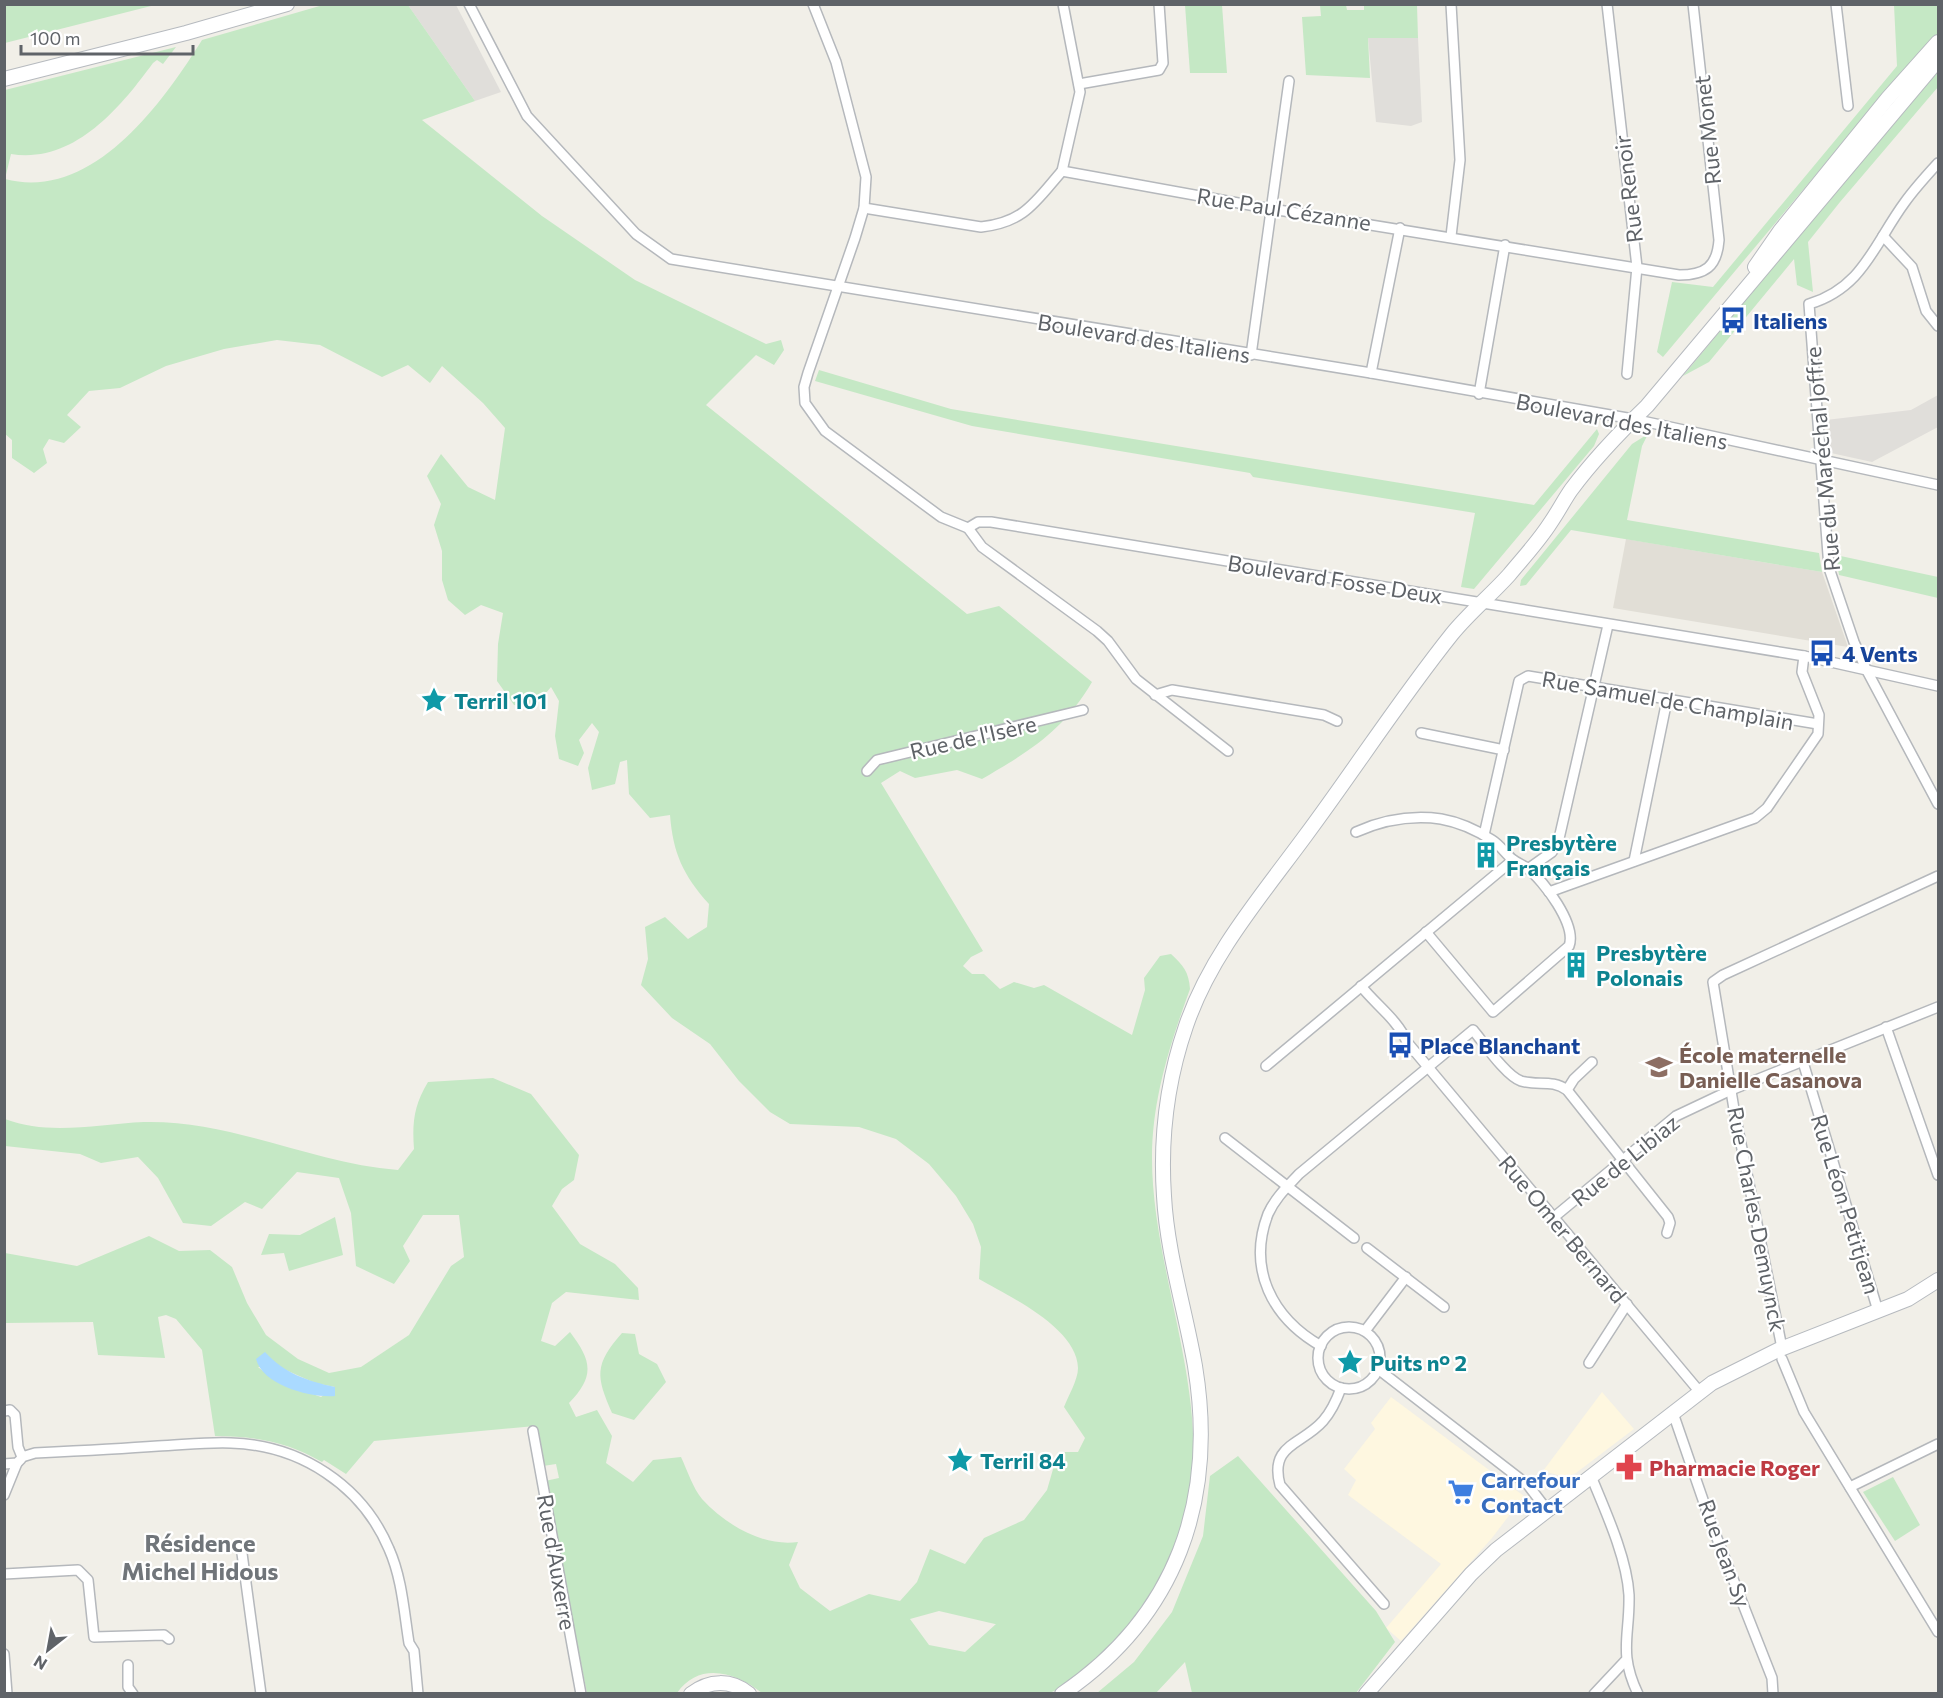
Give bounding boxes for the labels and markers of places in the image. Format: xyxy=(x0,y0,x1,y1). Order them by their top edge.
bus stop icon: Italiens xyxy=(1718,305,1748,335)
place label: Italiens xyxy=(1753,307,1828,334)
bus stop icon: 4 Vents xyxy=(1807,638,1837,668)
place label: 4 Vents xyxy=(1842,640,1918,667)
place icon: Terril 101 xyxy=(419,685,449,715)
place label: Terril 101 xyxy=(454,687,547,714)
place label: Presbytère Français xyxy=(1506,829,1617,881)
building icon: Presbytère Français xyxy=(1471,840,1501,870)
place label: Presbytère Polonais xyxy=(1596,939,1707,991)
building icon: Presbytère Polonais xyxy=(1561,950,1591,980)
bus stop icon: Place Blanchant xyxy=(1385,1030,1415,1060)
place label: Place Blanchant xyxy=(1420,1032,1580,1059)
place label: École maternelle Danielle Casanova xyxy=(1679,1041,1862,1093)
school or university icon: École maternelle Danielle Casanova xyxy=(1644,1052,1674,1082)
place icon: Puits n° 2 xyxy=(1335,1347,1365,1377)
place label: Puits n° 2 xyxy=(1370,1349,1467,1376)
place icon: Terril 84 xyxy=(945,1445,975,1475)
place label: Terril 84 xyxy=(980,1447,1066,1474)
pharmacy icon: Pharmacie Roger xyxy=(1614,1452,1644,1482)
place label: Pharmacie Roger xyxy=(1649,1454,1820,1481)
place label: Carrefour Contact xyxy=(1481,1466,1580,1518)
supermarket icon: Carrefour Contact xyxy=(1446,1477,1476,1507)

